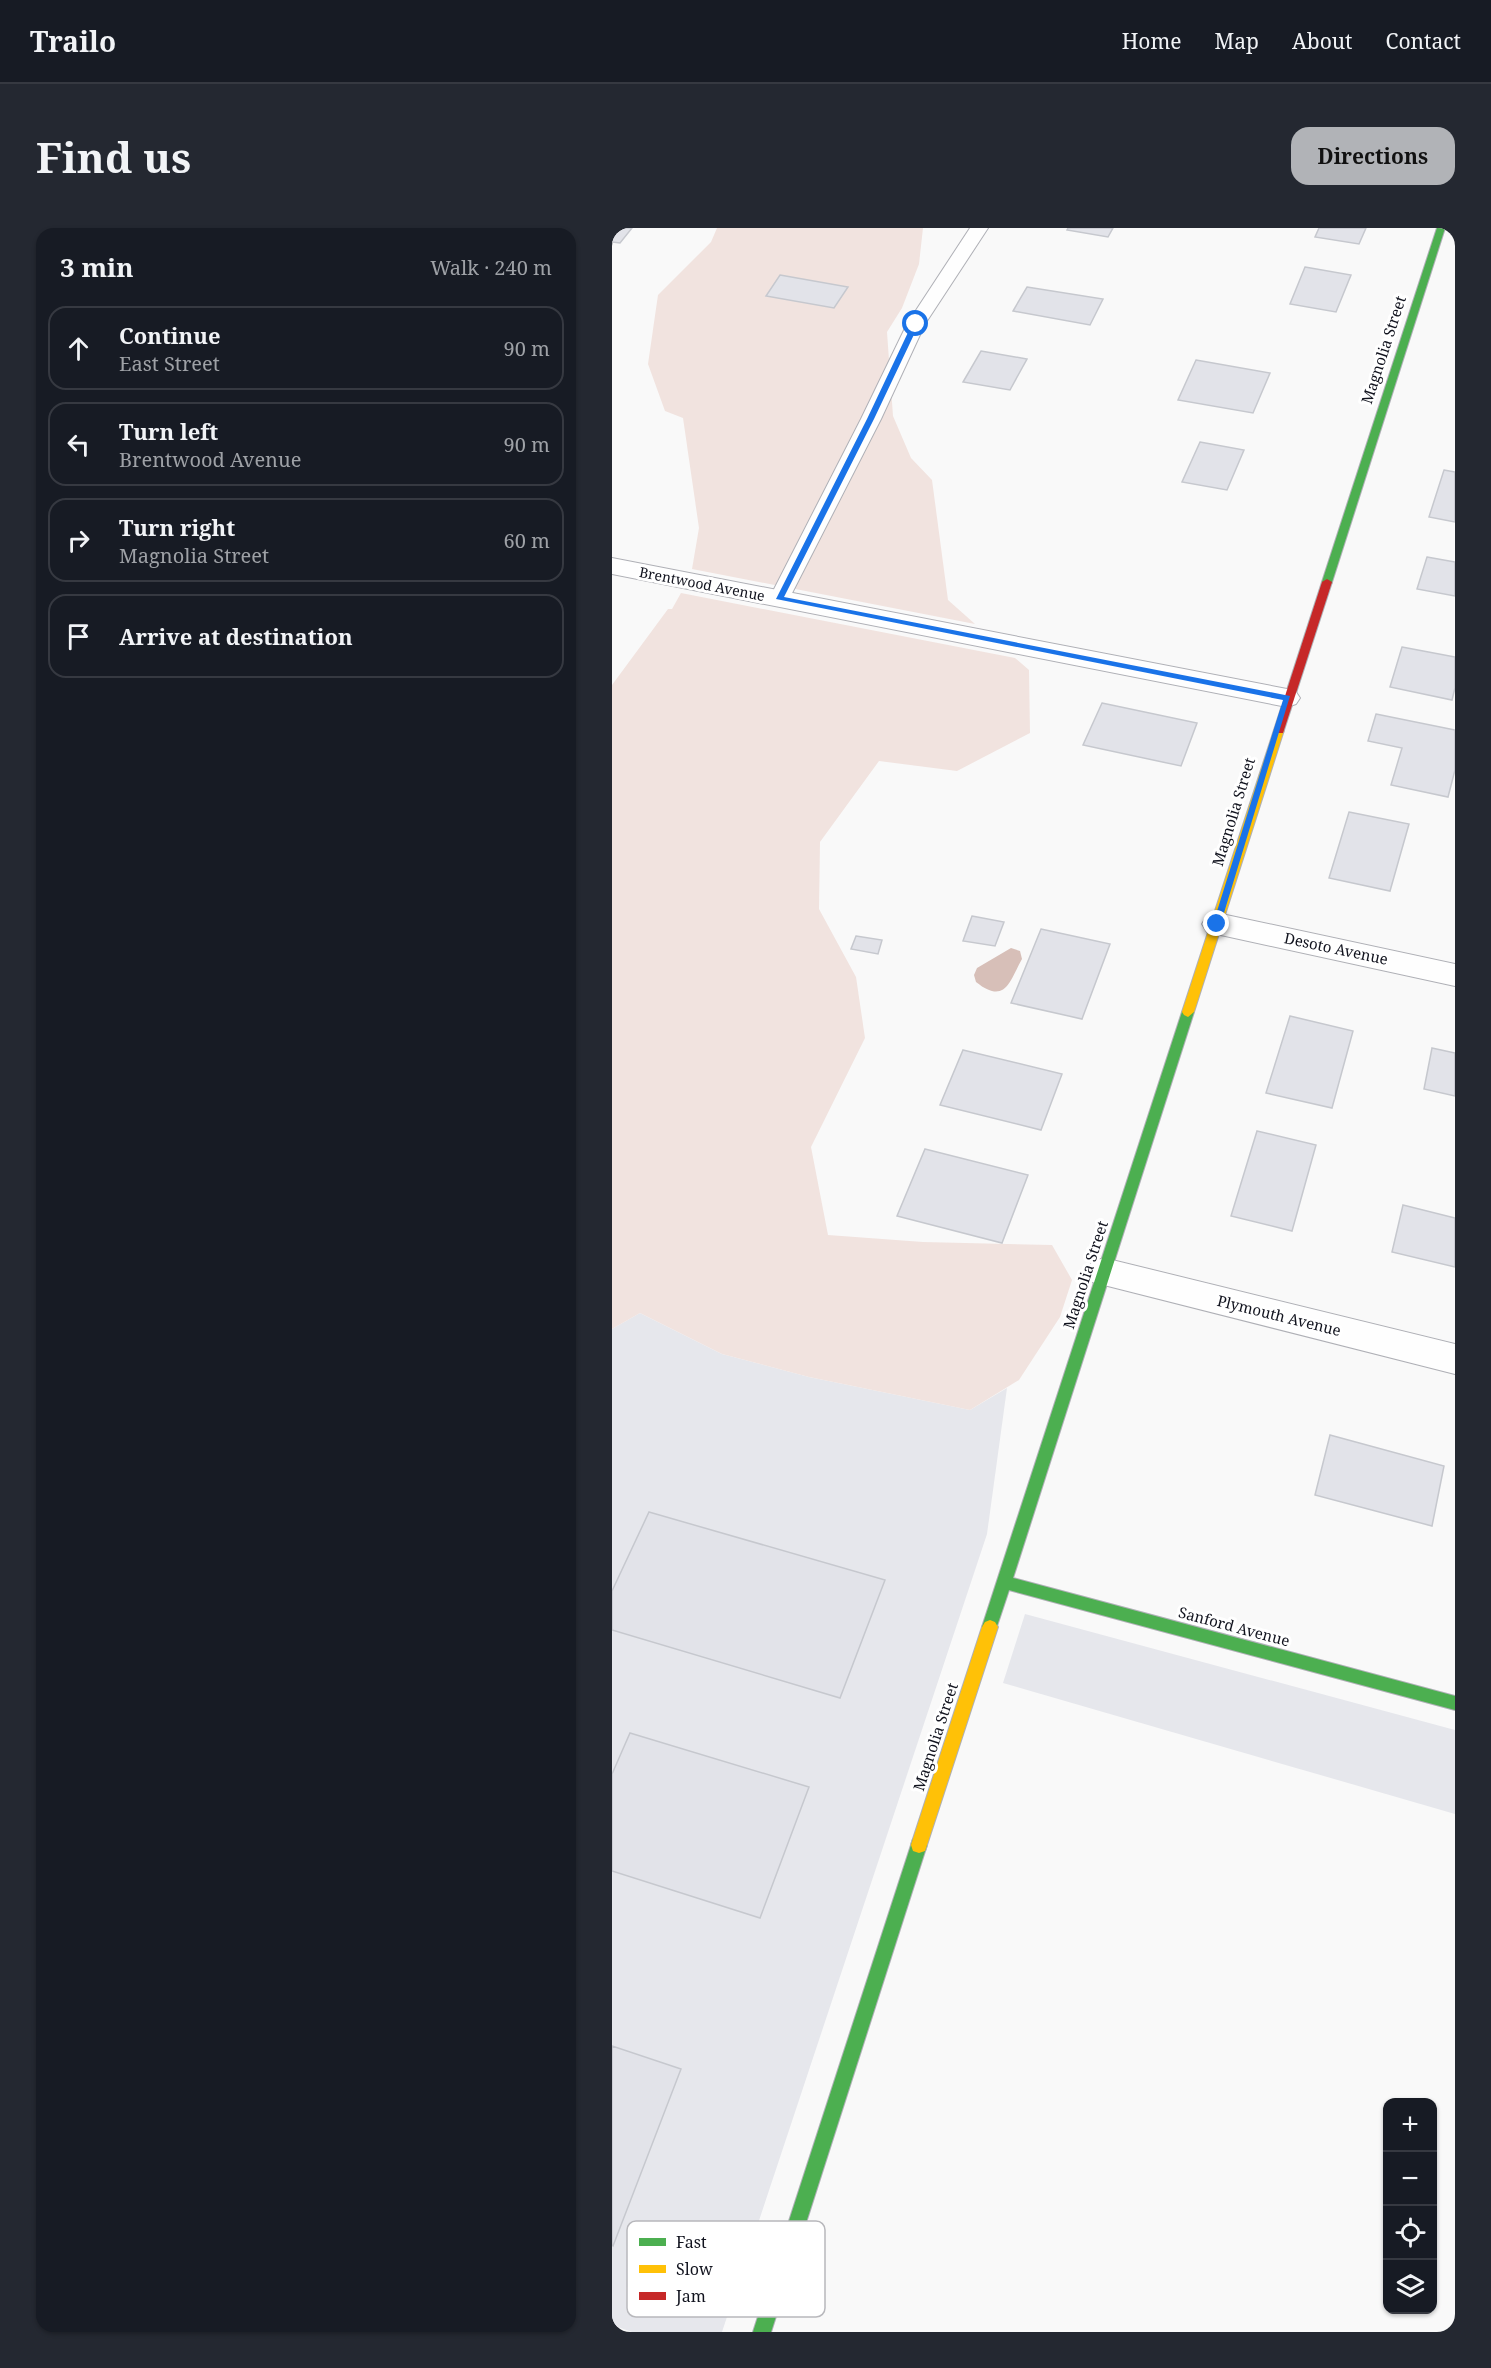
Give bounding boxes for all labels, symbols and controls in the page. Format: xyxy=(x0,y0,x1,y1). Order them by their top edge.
text: Trailo xyxy=(30,22,116,60)
text: Home xyxy=(1122,27,1182,55)
text: Map xyxy=(1215,27,1259,55)
text: About xyxy=(1292,27,1353,55)
text: Contact xyxy=(1386,27,1461,55)
button: Directions xyxy=(1291,127,1455,185)
text: Find us xyxy=(36,128,191,185)
text: 3 min xyxy=(60,249,134,285)
text: Walk · 240 m xyxy=(430,254,552,281)
street label: Magnolia Street xyxy=(1356,293,1410,406)
route start xyxy=(902,310,928,336)
text: Continue xyxy=(119,320,221,350)
icon: ahead xyxy=(62,332,95,365)
text: 90 m xyxy=(504,335,550,362)
text: East Street xyxy=(119,350,220,377)
text: Turn left xyxy=(119,416,218,446)
icon: left xyxy=(62,428,95,461)
text: 90 m xyxy=(504,431,550,458)
text: Brentwood Avenue xyxy=(119,446,301,473)
text: Turn right xyxy=(119,512,235,542)
icon: right xyxy=(62,524,95,557)
text: 60 m xyxy=(504,527,550,554)
text: Magnolia Street xyxy=(119,542,269,569)
street label: Brentwood Avenue xyxy=(638,562,767,605)
icon: arrive xyxy=(62,620,95,653)
text: Arrive at destination xyxy=(119,621,353,651)
street label: Magnolia Street xyxy=(1207,755,1259,868)
route end xyxy=(1203,910,1229,936)
street label: Desoto Avenue xyxy=(1282,927,1390,969)
street label: Magnolia Street xyxy=(1058,1218,1112,1331)
street label: Plymouth Avenue xyxy=(1215,1290,1343,1340)
street label: Sanford Avenue xyxy=(1176,1602,1292,1650)
street label: Magnolia Street xyxy=(908,1680,962,1793)
map controls xyxy=(1383,2098,1437,2314)
button: + xyxy=(1383,2098,1437,2152)
button: − xyxy=(1383,2152,1437,2206)
button: locate xyxy=(1383,2206,1437,2260)
legend xyxy=(627,2221,825,2317)
text: Fast xyxy=(676,2231,707,2253)
text: Slow xyxy=(676,2258,713,2280)
button: layers xyxy=(1383,2260,1437,2314)
text: Jam xyxy=(675,2285,706,2307)

